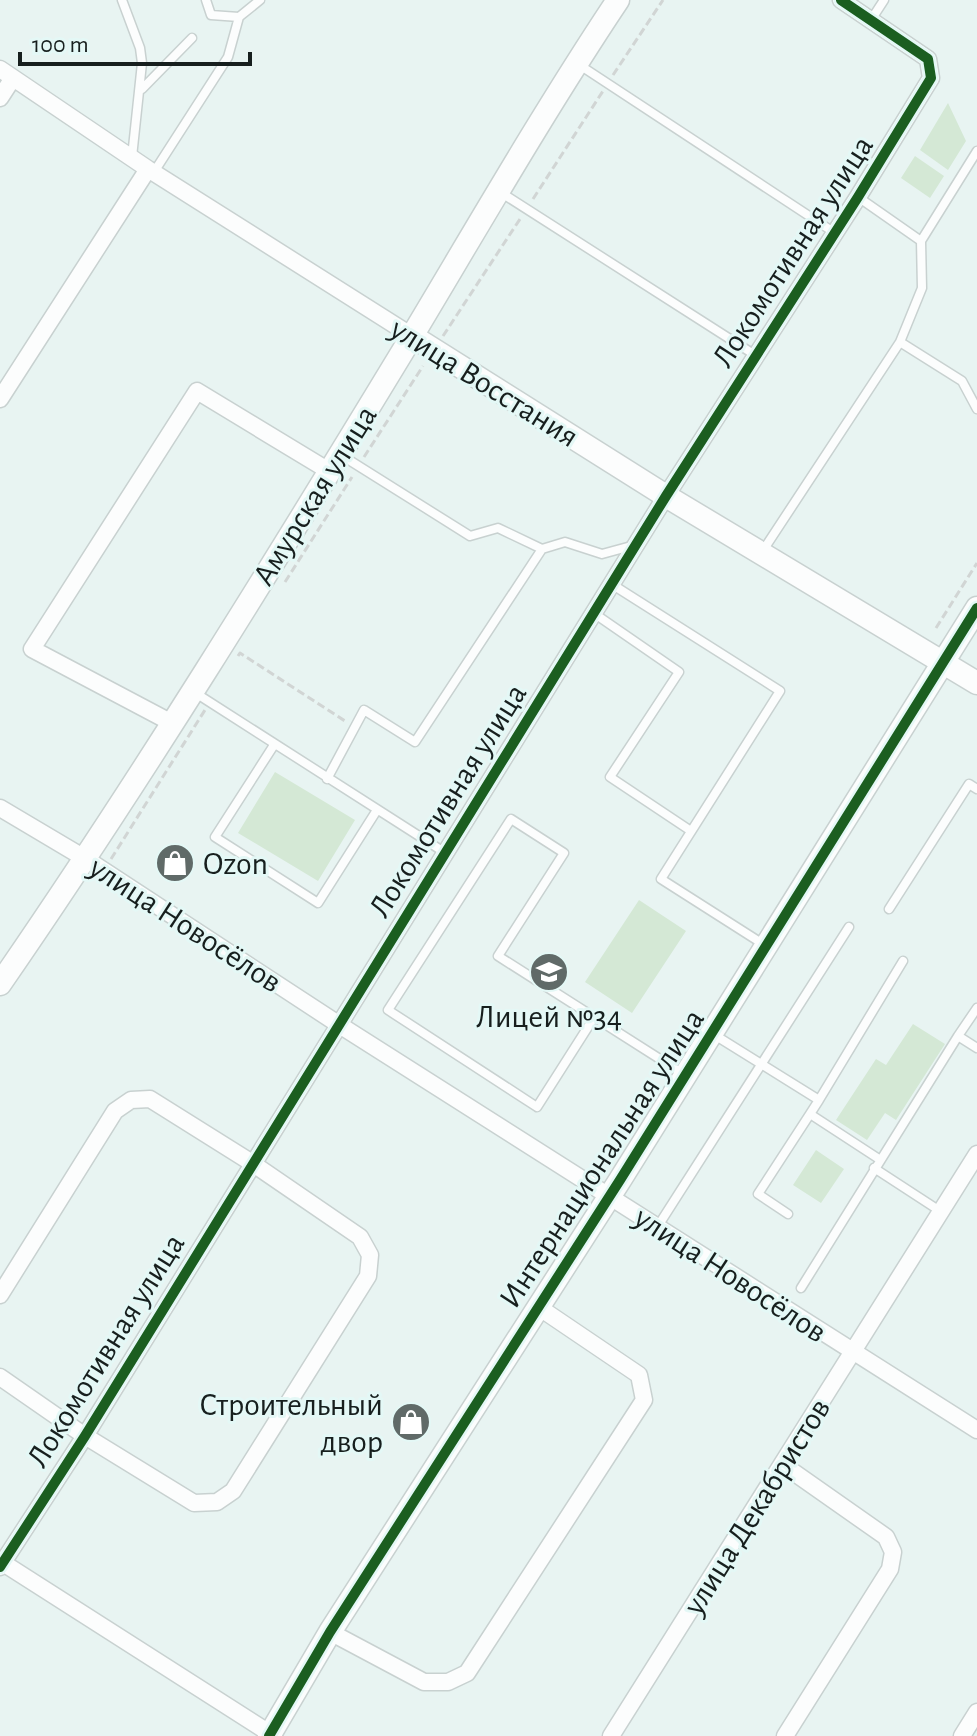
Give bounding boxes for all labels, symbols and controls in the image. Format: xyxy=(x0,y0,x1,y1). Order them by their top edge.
scale bar xyxy=(20,16,250,66)
text: 100 m xyxy=(32,33,89,57)
street label: Локомотивная улица xyxy=(706,130,879,373)
street label: улица Восстания xyxy=(384,312,584,453)
street label: Амурская улица xyxy=(247,400,383,591)
street label: Локомотивная улица xyxy=(363,678,533,923)
shop icon: Ozon xyxy=(154,842,196,884)
place label: Ozon xyxy=(203,848,268,880)
street label: улица Новосёлов xyxy=(83,851,287,999)
school or university icon: Лицей №34 xyxy=(528,951,570,993)
place label: Лицей №34 xyxy=(476,1001,622,1033)
street label: Интернациональная улица xyxy=(493,1004,710,1314)
street label: улица Новосёлов xyxy=(628,1201,832,1349)
street label: Локомотивная улица xyxy=(21,1228,191,1473)
place label: Строительный двор xyxy=(199,1389,383,1458)
street label: улица Декабристов xyxy=(677,1393,836,1621)
shop icon: Строительный двор xyxy=(390,1401,432,1443)

